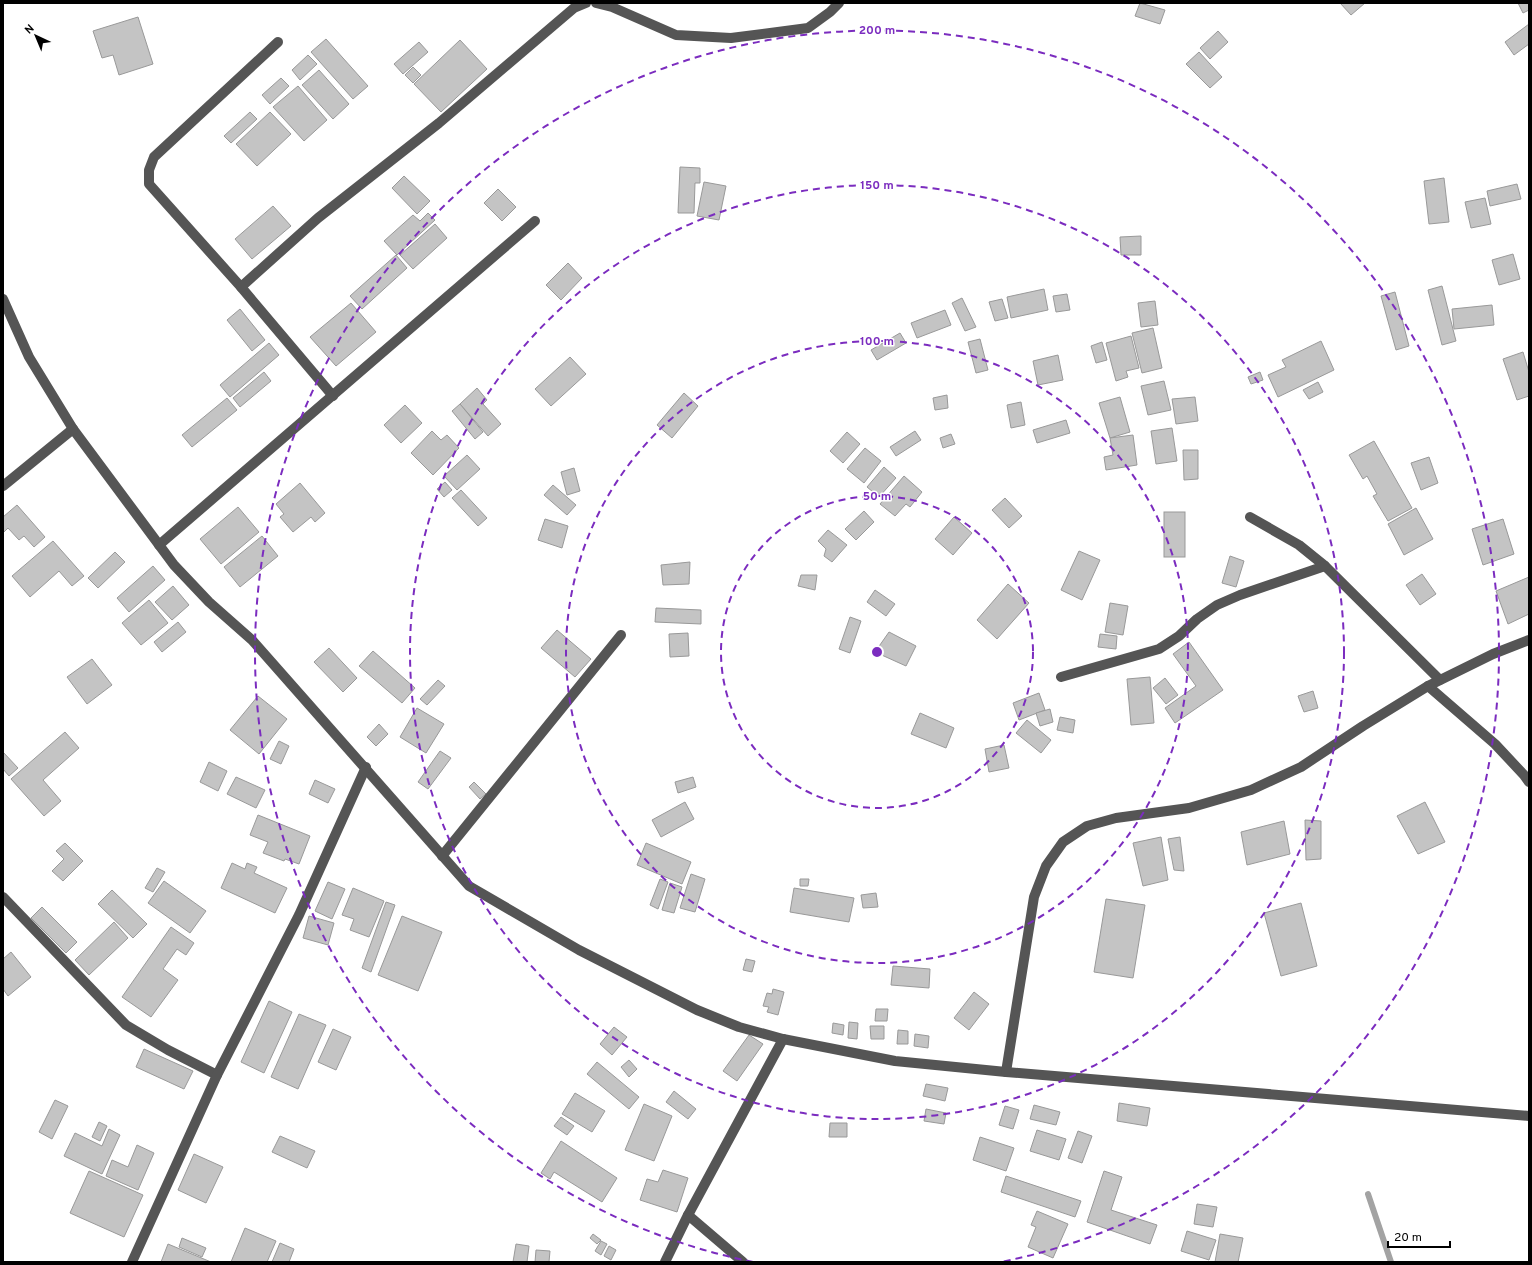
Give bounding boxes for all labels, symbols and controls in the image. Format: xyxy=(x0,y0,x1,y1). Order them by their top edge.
north arrow xyxy=(16,16,56,56)
text: N xyxy=(22,22,37,37)
text: 200 m xyxy=(859,23,895,39)
text: 150 m xyxy=(860,178,894,194)
text: 100 m xyxy=(860,334,894,350)
text: 50 m xyxy=(863,489,891,505)
centre of rings xyxy=(870,645,884,659)
scale bar xyxy=(1388,1223,1450,1249)
text: 20 m xyxy=(1394,1230,1422,1246)

